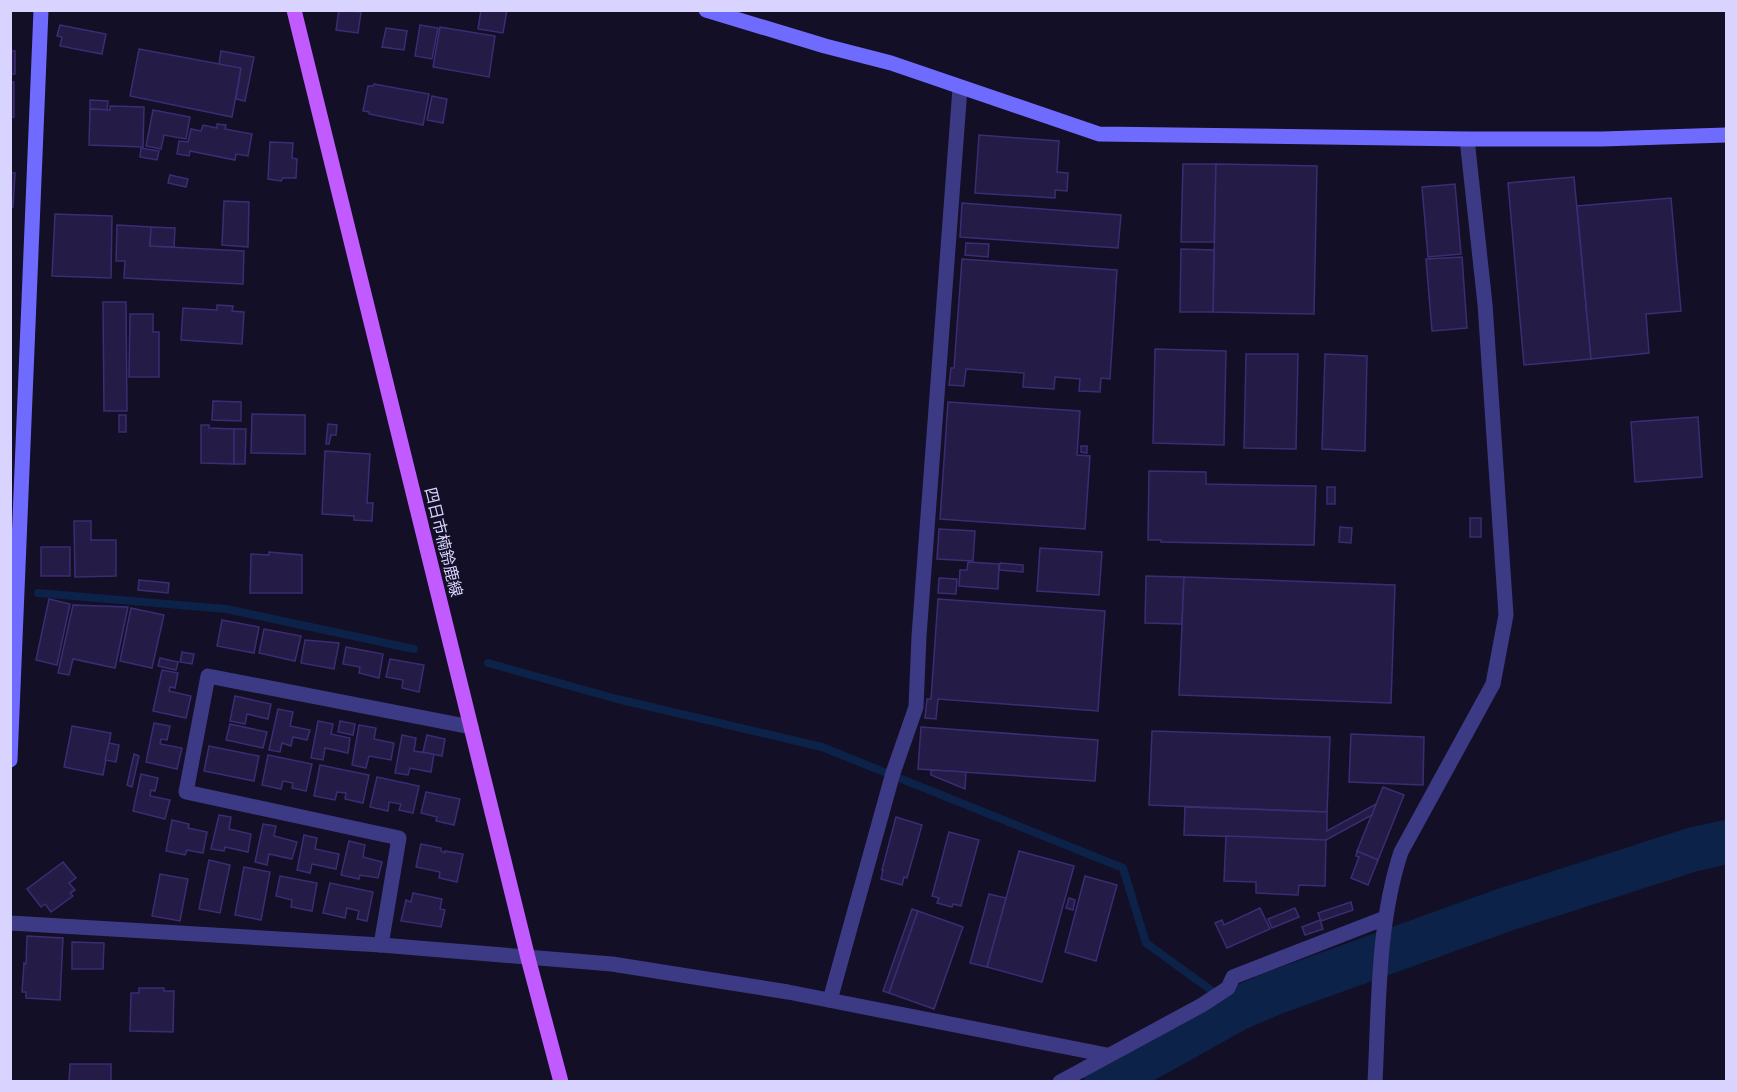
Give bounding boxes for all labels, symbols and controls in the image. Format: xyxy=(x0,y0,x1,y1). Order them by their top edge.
street label: 四日市楠鈴鹿線 xyxy=(422,485,466,599)

